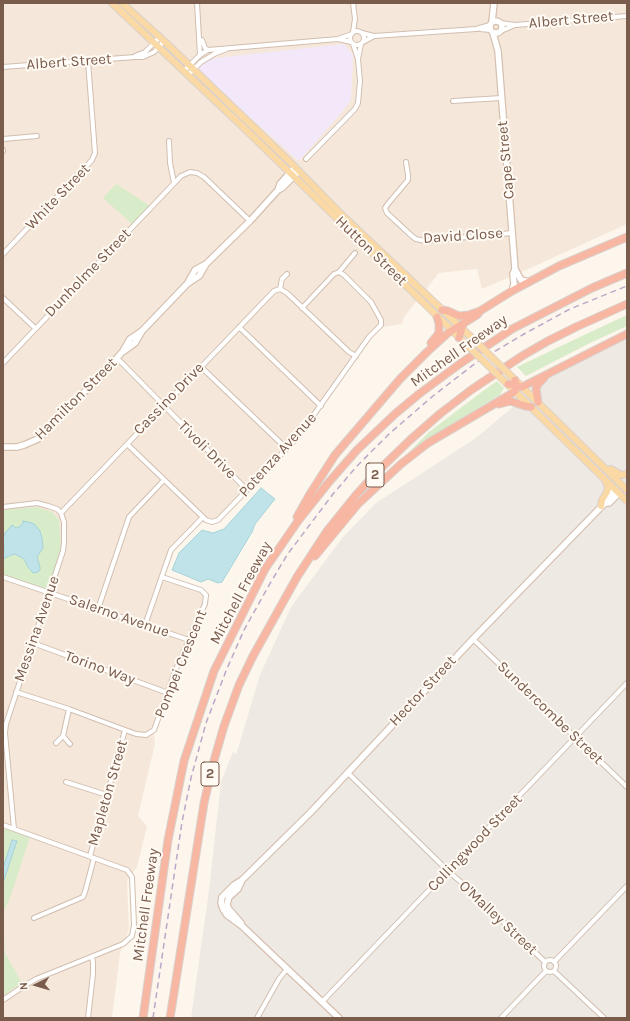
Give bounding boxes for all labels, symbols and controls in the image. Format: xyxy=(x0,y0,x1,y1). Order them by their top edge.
street label: Albert Street xyxy=(528,7,614,33)
street label: Albert Street xyxy=(26,50,112,74)
street label: Cape Street xyxy=(494,120,518,200)
street label: White Street xyxy=(22,160,94,234)
street label: Hutton Street xyxy=(332,212,410,290)
street label: David Close xyxy=(423,224,503,248)
street label: Dunholme Street xyxy=(41,225,135,321)
street label: Mitchell Freeway xyxy=(407,311,511,391)
street label: Hamilton Street xyxy=(31,354,121,444)
street label: Cassino Drive xyxy=(130,359,208,439)
street label: Potenza Avenue xyxy=(235,409,321,501)
street label: Tivoli Drive xyxy=(174,417,240,483)
road number: 2 xyxy=(366,463,384,487)
street label: Mitchell Freeway xyxy=(206,538,276,648)
street label: Messina Avenue xyxy=(10,574,64,684)
street label: Salerno Avenue xyxy=(67,590,171,642)
street label: Pompei Crescent xyxy=(151,607,211,721)
street label: Torino Way xyxy=(62,647,138,689)
street label: Hector Street xyxy=(386,652,460,730)
street label: Sundercombe Street xyxy=(493,658,607,768)
street label: Mapleton Street xyxy=(84,738,132,848)
road number: 2 xyxy=(201,762,219,786)
street label: Collingwood Street xyxy=(424,790,526,896)
street label: Mitchell Freeway xyxy=(129,847,163,963)
street label: O'Malley Street xyxy=(455,877,541,959)
north arrow xyxy=(16,965,56,1005)
text: N xyxy=(17,982,30,991)

